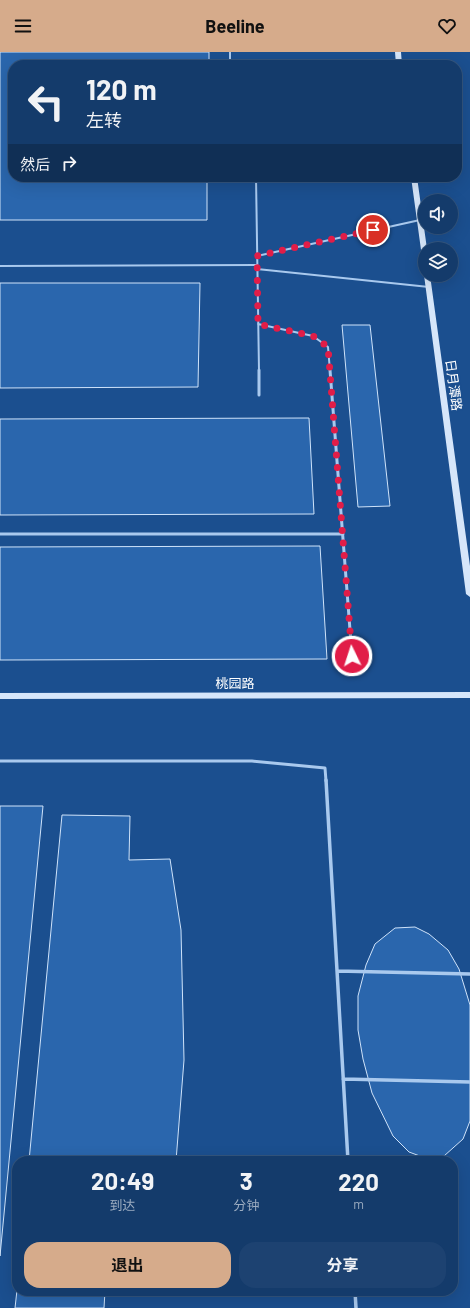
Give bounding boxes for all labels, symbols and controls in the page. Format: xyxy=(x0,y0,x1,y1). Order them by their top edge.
icon: menu xyxy=(12,15,34,37)
text: Beeline xyxy=(205,15,265,37)
icon: heart xyxy=(436,15,458,37)
text: 120 m xyxy=(86,72,157,106)
icon: left xyxy=(20,76,72,128)
text: 左转 xyxy=(86,109,122,131)
icon: right xyxy=(58,152,80,174)
text: 然后 xyxy=(20,155,50,173)
map controls xyxy=(418,194,458,282)
button: sound xyxy=(418,194,458,234)
pin xyxy=(356,213,390,247)
icon: arrive xyxy=(362,219,384,241)
button: layers xyxy=(418,242,458,282)
street label: 日月潭路 xyxy=(442,358,466,412)
position arrow xyxy=(331,635,373,677)
street label: 桃园路 xyxy=(215,675,255,691)
text: 20:49 xyxy=(91,1166,154,1195)
text: 3 xyxy=(240,1166,253,1195)
text: 220 xyxy=(338,1167,379,1196)
text: m xyxy=(353,1196,364,1212)
text: 到达 xyxy=(110,1197,136,1213)
text: 分钟 xyxy=(233,1197,259,1213)
button: 退出 xyxy=(24,1242,231,1288)
button: 分享 xyxy=(239,1242,446,1288)

